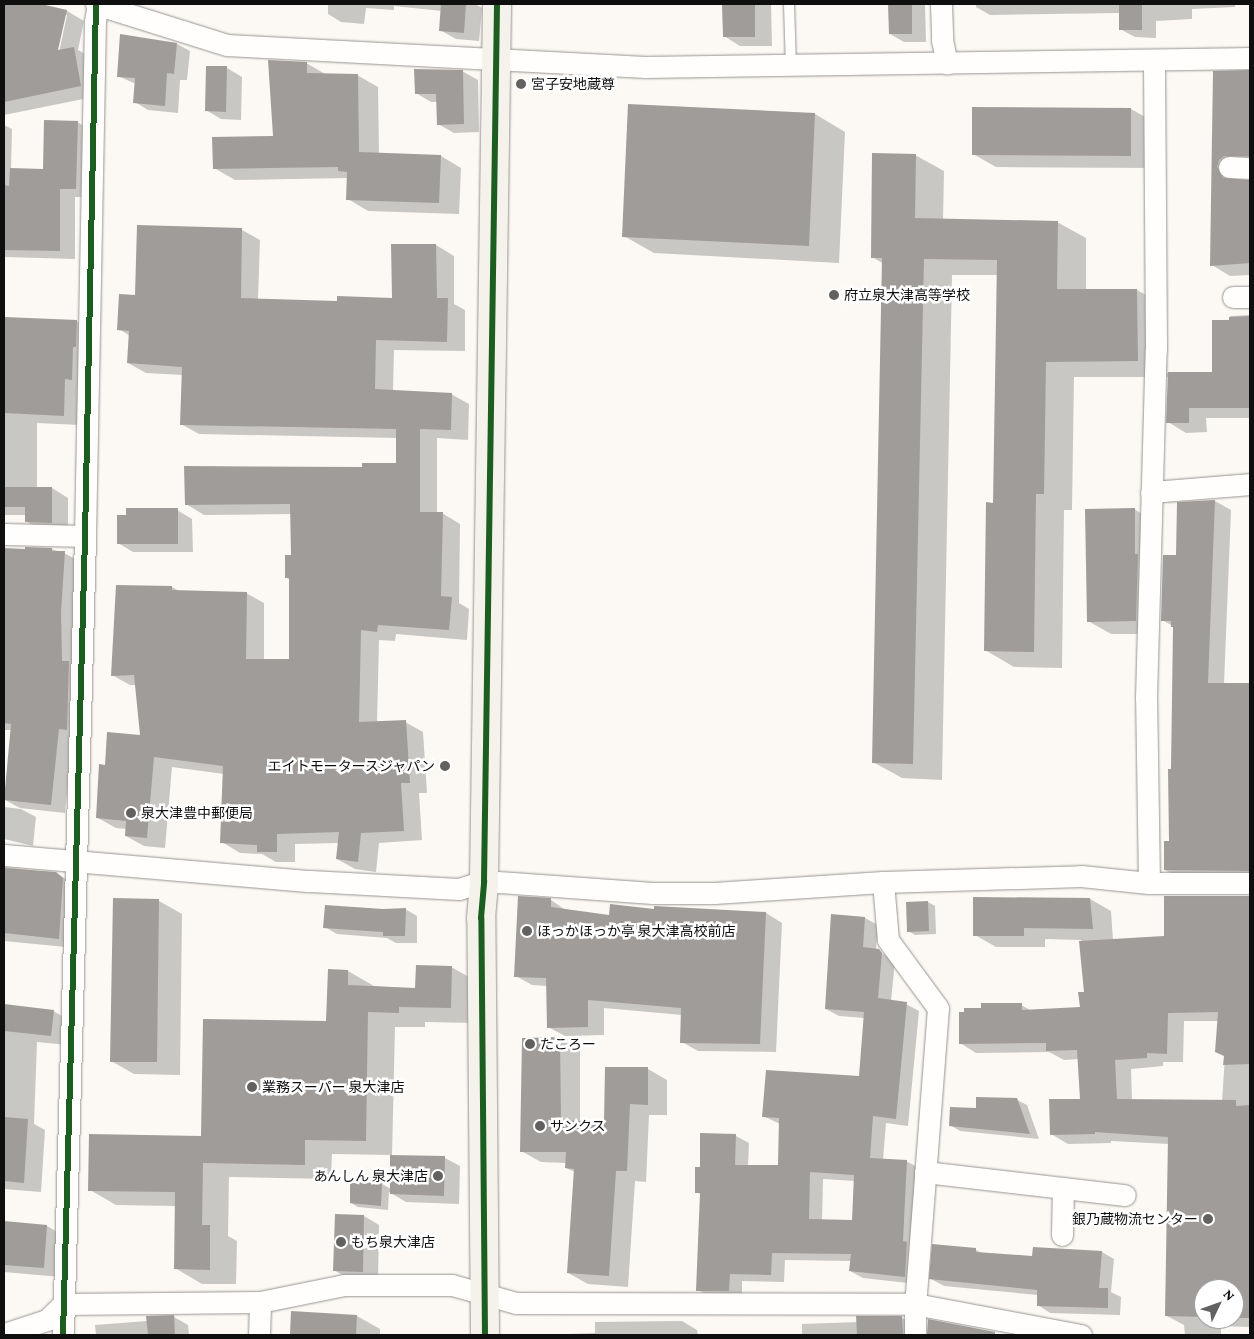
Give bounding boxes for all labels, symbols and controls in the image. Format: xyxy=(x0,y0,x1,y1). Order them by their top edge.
place label: 宮子安地蔵尊 xyxy=(531,76,615,92)
marker: 宮子安地蔵尊 xyxy=(515,78,527,90)
place label: 府立泉大津高等学校 xyxy=(844,287,970,303)
marker: 府立泉大津高等学校 xyxy=(828,289,840,301)
place label: エイトモータースジャパン xyxy=(267,758,435,774)
marker: エイトモータースジャパン xyxy=(439,760,451,772)
place label: 泉大津豊中郵便局 xyxy=(141,805,253,821)
marker: 泉大津豊中郵便局 xyxy=(125,807,137,819)
place label: ほっかほっか亭 泉大津高校前店 xyxy=(537,923,736,939)
marker: ほっかほっか亭 泉大津高校前店 xyxy=(521,925,533,937)
place label: たころー xyxy=(540,1036,596,1052)
marker: たころー xyxy=(524,1038,536,1050)
place label: 業務スーパー 泉大津店 xyxy=(262,1079,405,1095)
marker: 業務スーパー 泉大津店 xyxy=(246,1081,258,1093)
place label: サンクス xyxy=(550,1118,606,1134)
marker: サンクス xyxy=(534,1120,546,1132)
place label: あんしん 泉大津店 xyxy=(313,1168,428,1184)
marker: あんしん 泉大津店 xyxy=(432,1170,444,1182)
place label: 銀乃蔵物流センター xyxy=(1072,1211,1198,1227)
marker: 銀乃蔵物流センター xyxy=(1202,1213,1214,1225)
place label: もち泉大津店 xyxy=(351,1234,435,1250)
marker: もち泉大津店 xyxy=(335,1236,347,1248)
north arrow xyxy=(1194,1279,1244,1329)
text: N xyxy=(1220,1286,1239,1304)

